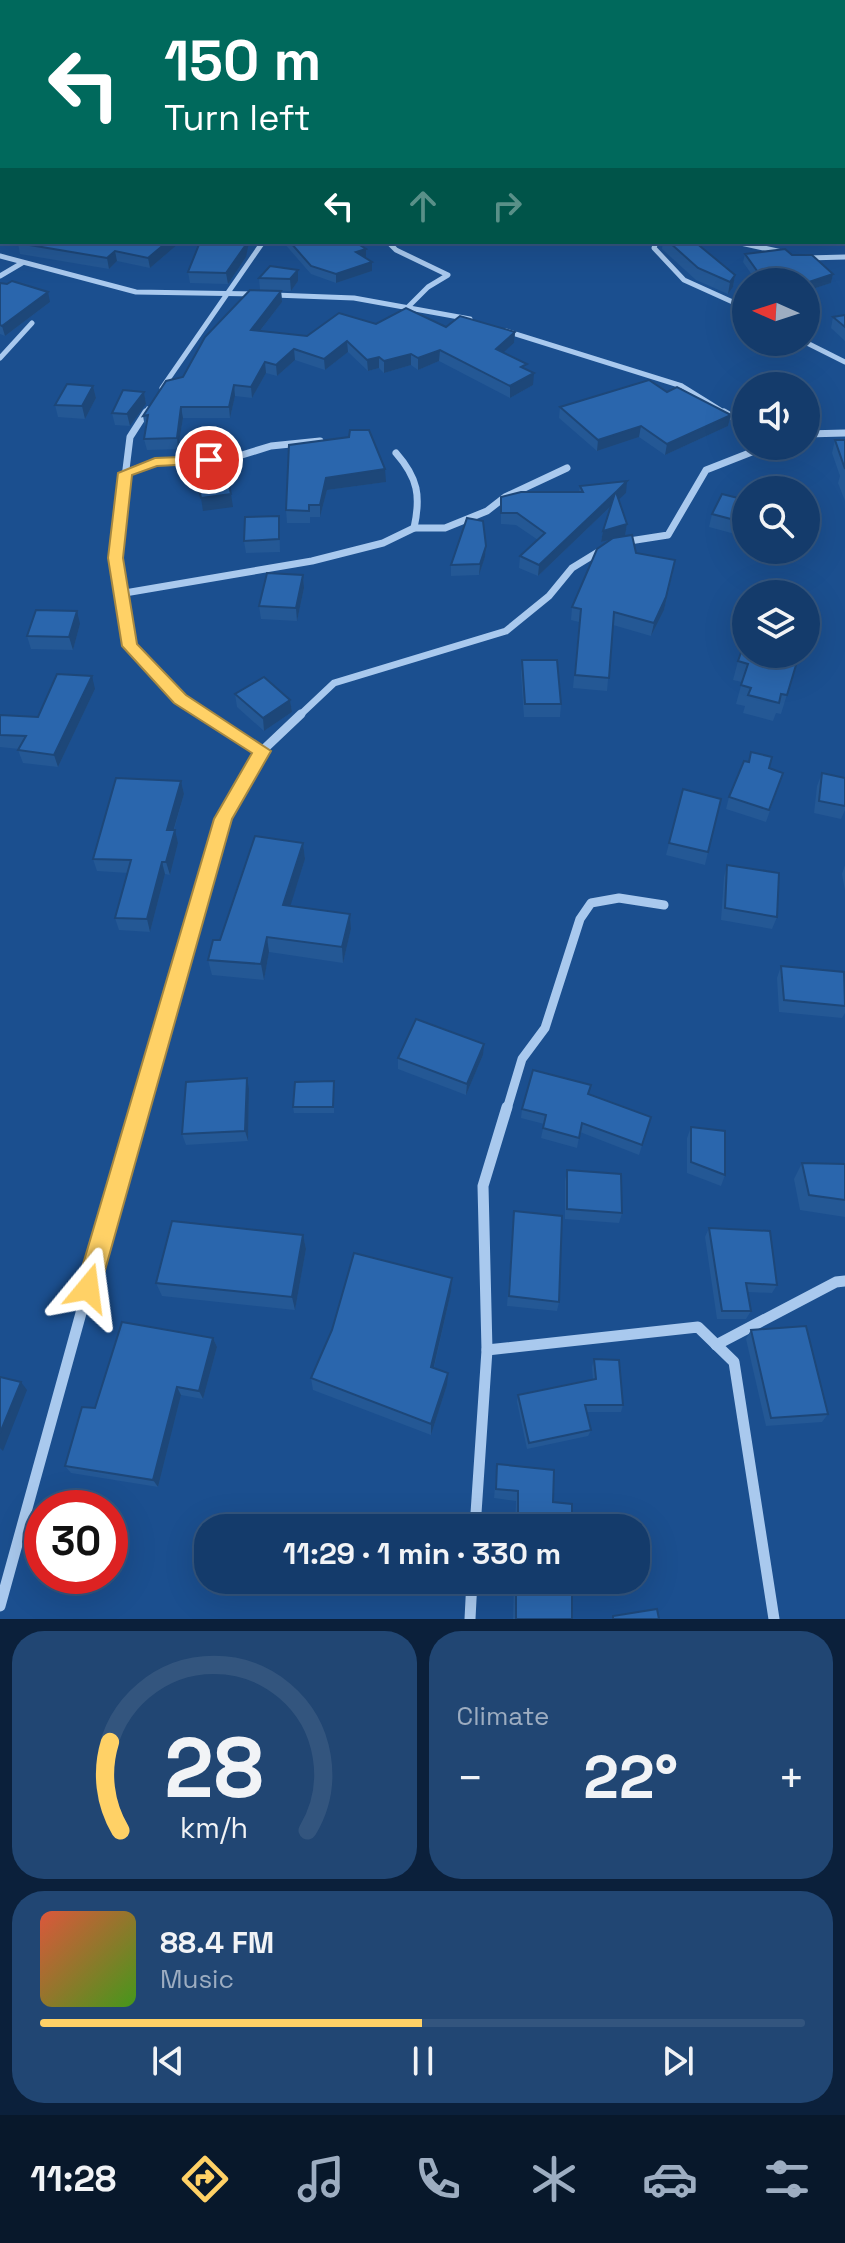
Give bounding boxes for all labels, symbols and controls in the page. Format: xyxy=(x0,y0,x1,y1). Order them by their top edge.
text: 150 m xyxy=(164,25,321,96)
icon: left xyxy=(32,32,136,136)
text: Turn left xyxy=(164,95,311,141)
icon: left xyxy=(317,184,361,228)
icon: ahead xyxy=(401,184,445,228)
icon: right xyxy=(485,184,529,228)
north arrow xyxy=(732,268,820,356)
map controls xyxy=(732,268,820,668)
button: sound xyxy=(732,372,820,460)
pin xyxy=(175,426,243,494)
icon: arrive xyxy=(187,438,231,482)
button: search xyxy=(732,476,820,564)
button: layers xyxy=(732,580,820,668)
position arrow xyxy=(46,1246,130,1330)
speed limit sign: 30 xyxy=(24,1490,128,1594)
text: 11:29 · 1 min · 330 m xyxy=(283,1534,561,1573)
text: Climate xyxy=(457,1699,549,1733)
text: 28 xyxy=(165,1715,264,1821)
text: 22° xyxy=(583,1739,678,1816)
text: − xyxy=(457,1750,484,1806)
text: + xyxy=(778,1750,805,1806)
text: km/h xyxy=(180,1810,248,1846)
text: 88.4 FM xyxy=(160,1923,274,1962)
text: Music xyxy=(160,1962,234,1996)
icon: previous xyxy=(146,2039,190,2083)
icon: pause xyxy=(401,2039,445,2083)
icon: next xyxy=(656,2039,700,2083)
icon: directions xyxy=(177,2151,233,2207)
icon: music xyxy=(293,2151,349,2207)
icon: phone xyxy=(410,2151,466,2207)
icon: climate xyxy=(526,2151,582,2207)
icon: car xyxy=(642,2151,698,2207)
icon: filters xyxy=(759,2151,815,2207)
text: 11:28 xyxy=(30,2156,116,2202)

